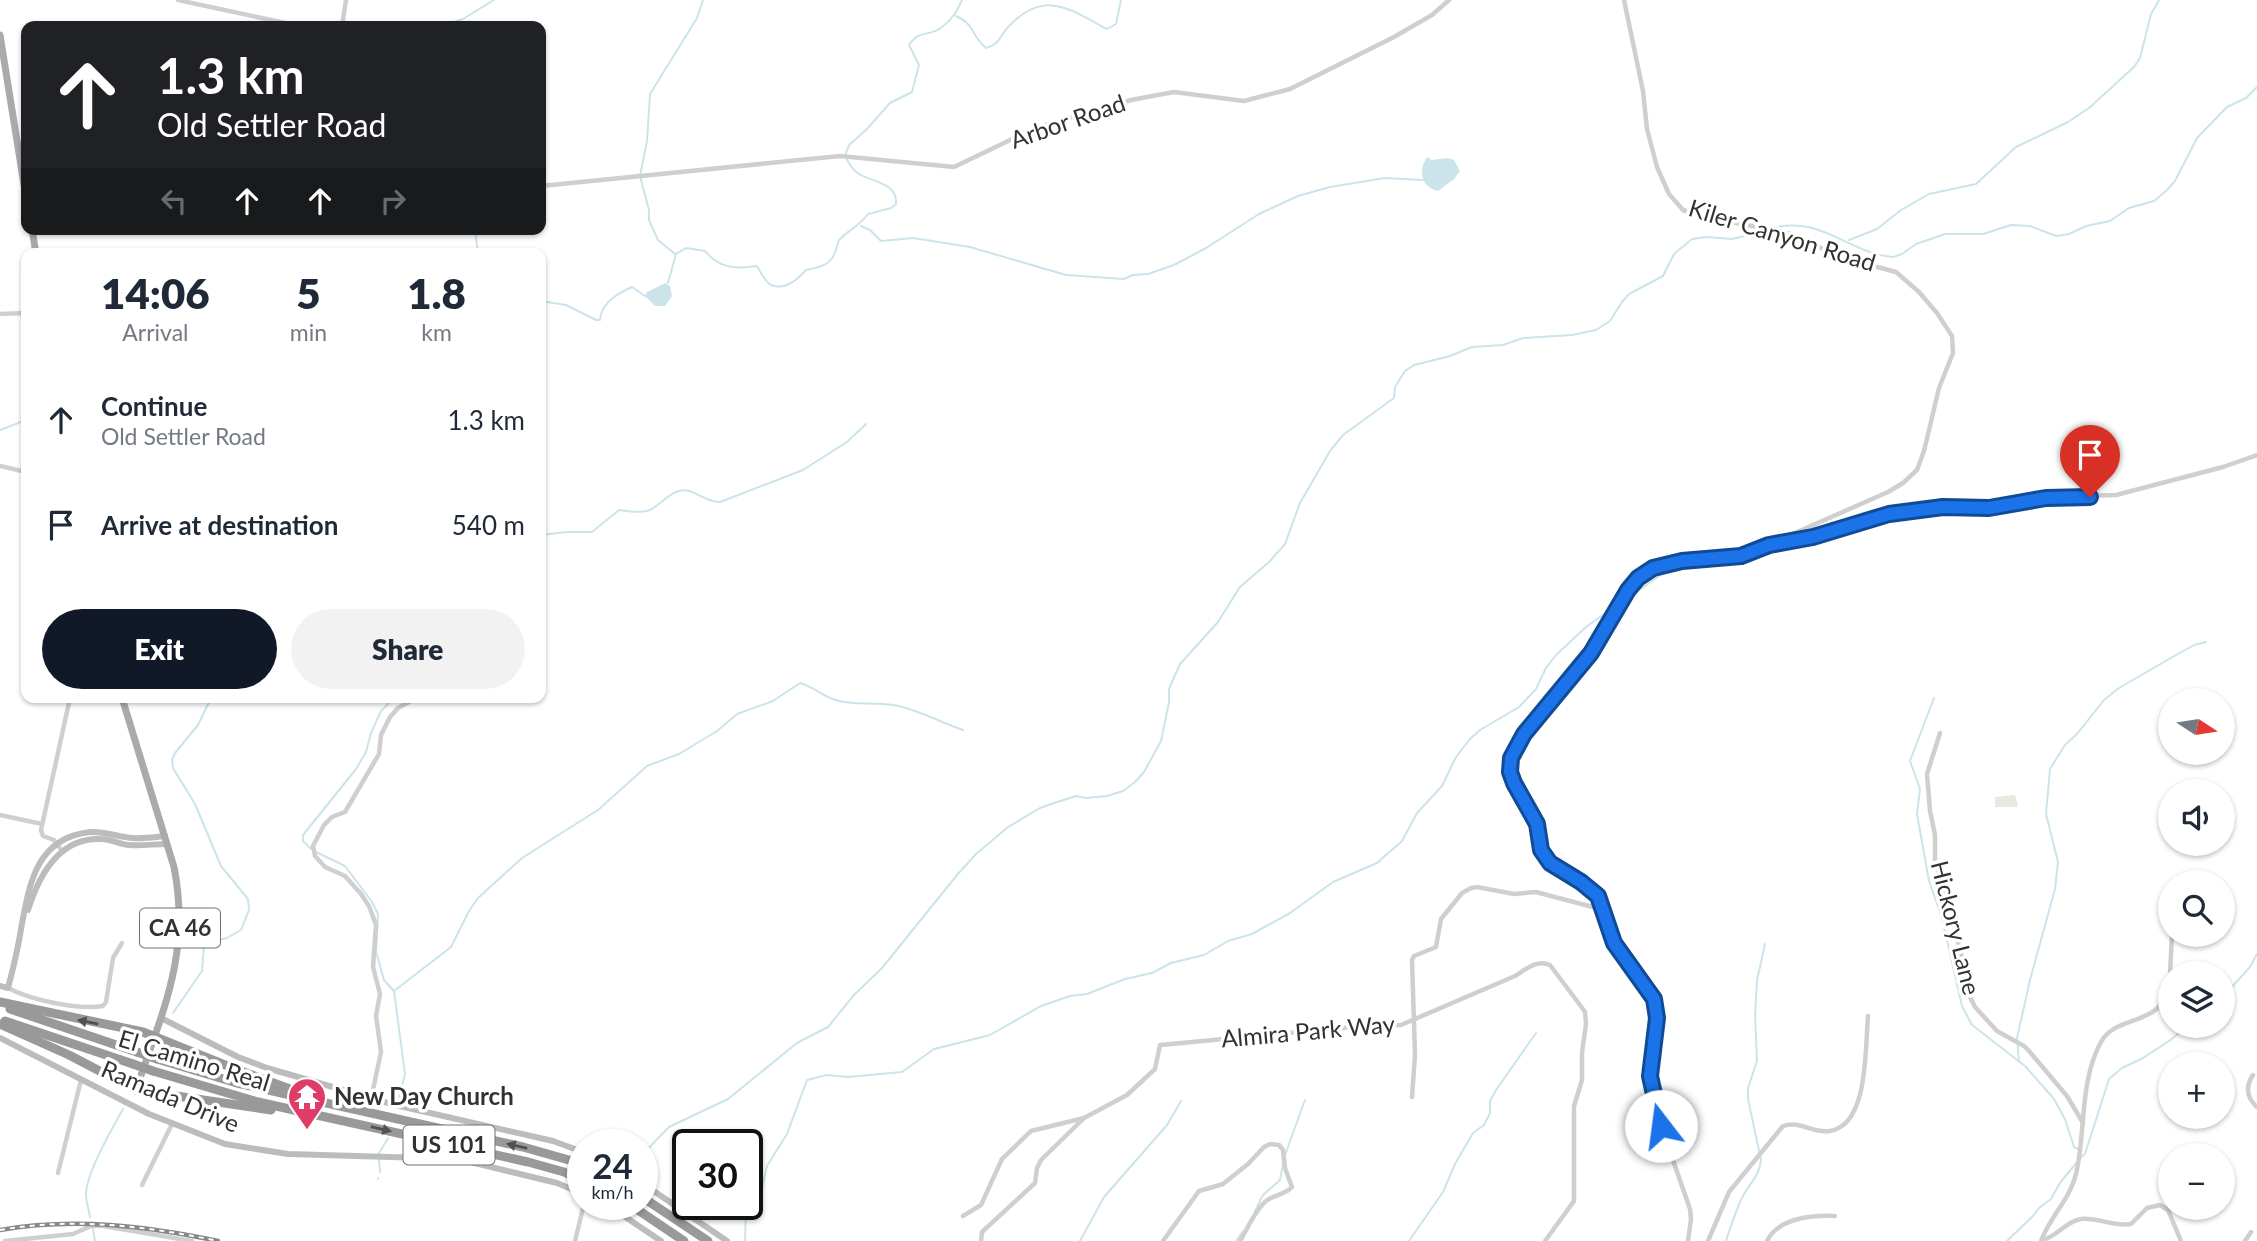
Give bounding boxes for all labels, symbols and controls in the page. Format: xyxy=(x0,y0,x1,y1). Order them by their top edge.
text: 1.3 km xyxy=(157,46,305,104)
icon: ahead xyxy=(42,49,133,140)
street label: Arbor Road xyxy=(1006,87,1129,154)
text: Old Settler Road xyxy=(157,105,386,144)
icon: left xyxy=(155,182,193,220)
icon: ahead xyxy=(228,182,266,220)
icon: ahead xyxy=(301,182,339,220)
icon: right xyxy=(374,182,412,220)
street label: Kiler Canyon Road xyxy=(1686,192,1879,277)
text: 14:06 xyxy=(101,268,210,318)
text: 5 xyxy=(296,268,321,318)
text: 1.8 xyxy=(407,268,466,318)
text: Arrival xyxy=(122,318,189,346)
text: min xyxy=(290,318,327,346)
text: km xyxy=(421,318,452,346)
text: Continue xyxy=(101,390,207,422)
icon: ahead xyxy=(42,401,80,439)
text: 1.3 km xyxy=(447,404,525,436)
text: Old Settler Road xyxy=(101,422,266,450)
pin xyxy=(2060,425,2120,497)
icon: arrive xyxy=(2071,436,2109,474)
icon: arrive xyxy=(42,506,80,544)
text: Arrive at destination xyxy=(101,509,338,541)
text: 540 m xyxy=(452,509,525,541)
button: Exit xyxy=(42,609,277,689)
button: Share xyxy=(291,609,525,689)
north arrow xyxy=(2158,688,2235,765)
map controls xyxy=(2158,688,2235,1220)
button: sound xyxy=(2158,779,2235,856)
street label: Hickory Lane xyxy=(1926,857,1987,998)
button: search xyxy=(2158,870,2235,947)
road number: CA 46 xyxy=(140,909,220,948)
button: layers xyxy=(2158,961,2235,1038)
street label: Almira Park Way xyxy=(1220,1008,1397,1053)
one-way arrow xyxy=(77,1016,99,1027)
street label: El Camino Real xyxy=(115,1023,274,1096)
button: + xyxy=(2158,1052,2235,1129)
street label: Ramada Drive xyxy=(97,1054,244,1138)
temple icon: New Day Church xyxy=(286,1076,328,1131)
place label: New Day Church xyxy=(334,1081,514,1110)
position arrow xyxy=(1624,1089,1698,1163)
one-way arrow xyxy=(370,1124,392,1135)
road number: US 101 xyxy=(404,1126,494,1164)
speed limit sign: 30 xyxy=(672,1129,763,1220)
one-way arrow xyxy=(506,1140,528,1151)
button: − xyxy=(2158,1143,2235,1220)
text: 24 xyxy=(592,1144,633,1186)
text: km/h xyxy=(591,1181,634,1203)

